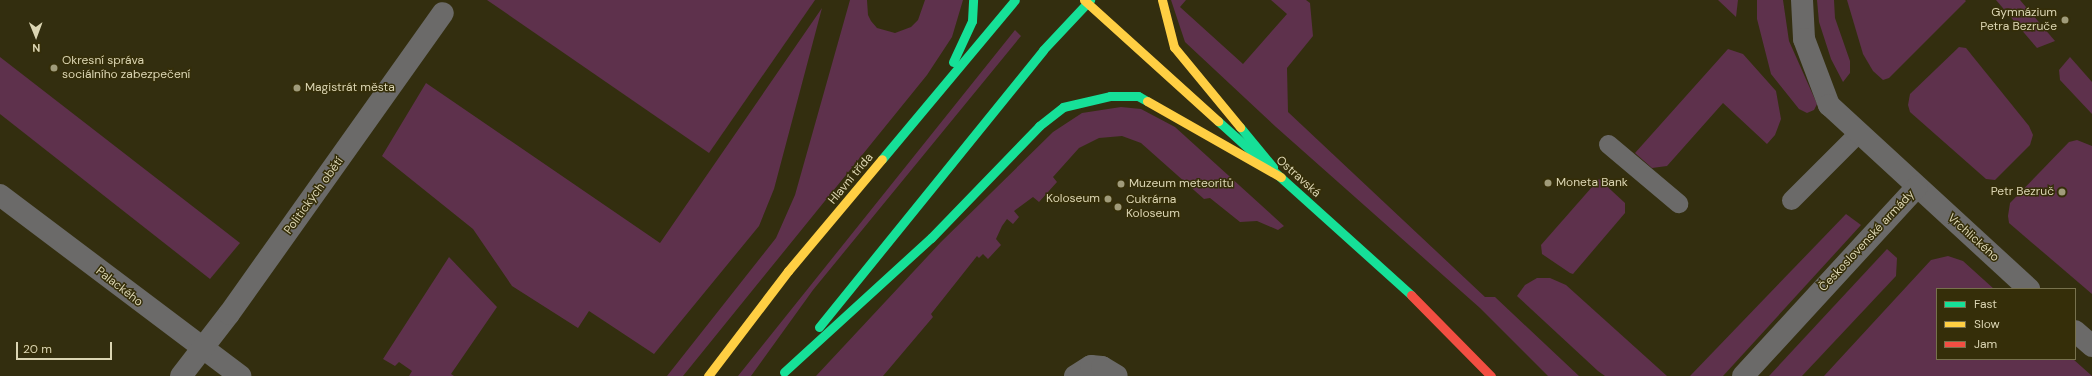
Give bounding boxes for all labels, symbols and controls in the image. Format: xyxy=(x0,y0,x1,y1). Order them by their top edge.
place label: Gymnázium Petra Bezruče xyxy=(1980,6,2057,34)
marker: Gymnázium Petra Bezruče xyxy=(2060,15,2070,25)
north arrow xyxy=(16,16,56,56)
text: N xyxy=(32,41,40,55)
place label: Okresní správa sociálního zabezpečení xyxy=(62,54,190,82)
marker: Okresní správa sociálního zabezpečení xyxy=(49,63,59,73)
place label: Magistrát města xyxy=(305,81,395,95)
marker: Magistrát města xyxy=(292,83,302,93)
street label: Hlavní třída xyxy=(826,151,876,207)
street label: Ostravská xyxy=(1273,153,1323,201)
street label: Politických obětí xyxy=(281,155,347,237)
place label: Moneta Bank xyxy=(1556,176,1628,190)
place label: Muzeum meteoritů xyxy=(1129,177,1234,191)
marker: Moneta Bank xyxy=(1543,178,1553,188)
marker: Muzeum meteoritů xyxy=(1116,179,1126,189)
place label: Petr Bezruč xyxy=(1991,185,2054,199)
street label: Československé armády xyxy=(1816,187,1918,295)
marker: Petr Bezruč xyxy=(2057,187,2067,197)
place label: Koloseum xyxy=(1046,192,1100,206)
place label: Cukrárna Koloseum xyxy=(1126,193,1180,221)
marker: Koloseum xyxy=(1103,194,1113,204)
marker: Cukrárna Koloseum xyxy=(1113,202,1123,212)
street label: Vrchlického xyxy=(1944,211,2002,265)
street label: Palackého xyxy=(93,264,145,310)
legend xyxy=(1936,288,2076,360)
text: Fast xyxy=(1974,296,1997,312)
text: Slow xyxy=(1974,316,2000,332)
scale bar xyxy=(18,334,114,360)
text: Jam xyxy=(1974,336,1997,352)
text: 20 m xyxy=(23,341,52,357)

